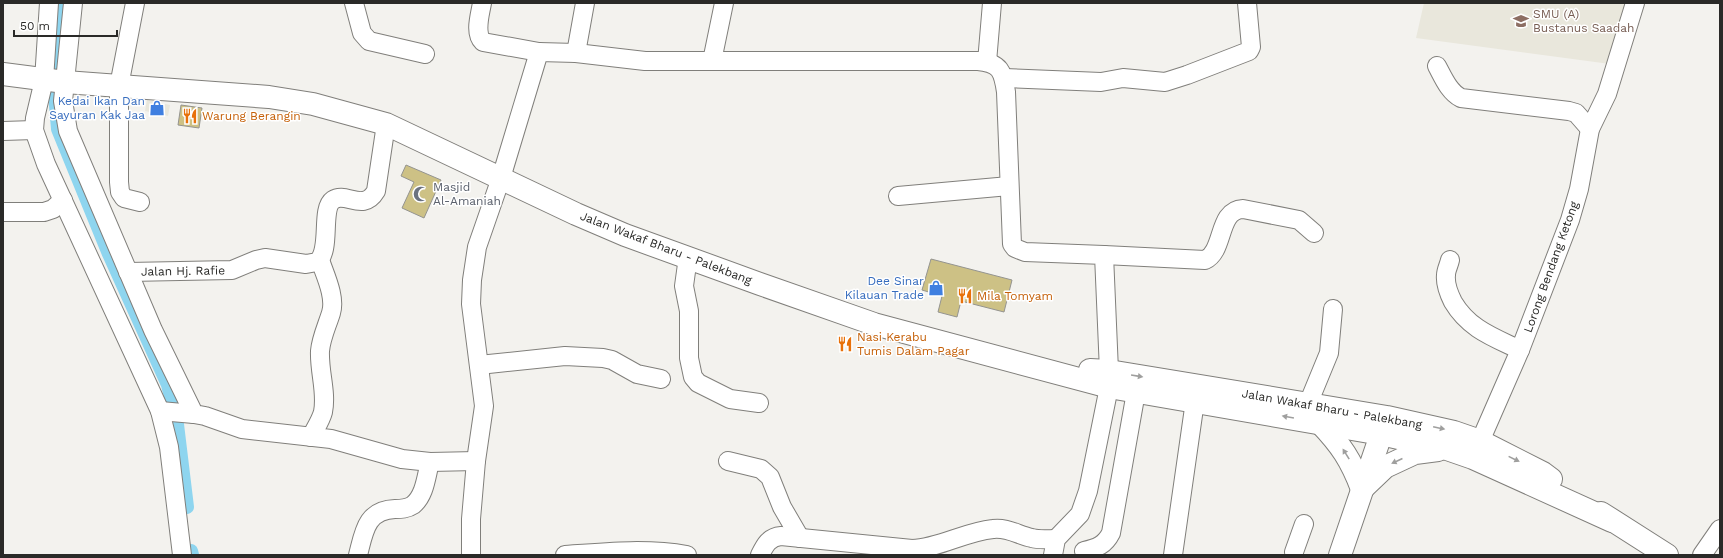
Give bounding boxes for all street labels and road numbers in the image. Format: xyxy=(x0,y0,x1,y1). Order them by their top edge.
street label: Lorong Bendang Ketong xyxy=(1521,199,1581,335)
street label: Jalan Wakaf Bharu - Palekbang xyxy=(578,209,754,288)
street label: Jalan Hj. Rafie xyxy=(141,263,225,279)
street label: Jalan Wakaf Bharu - Palekbang xyxy=(1241,386,1424,432)

